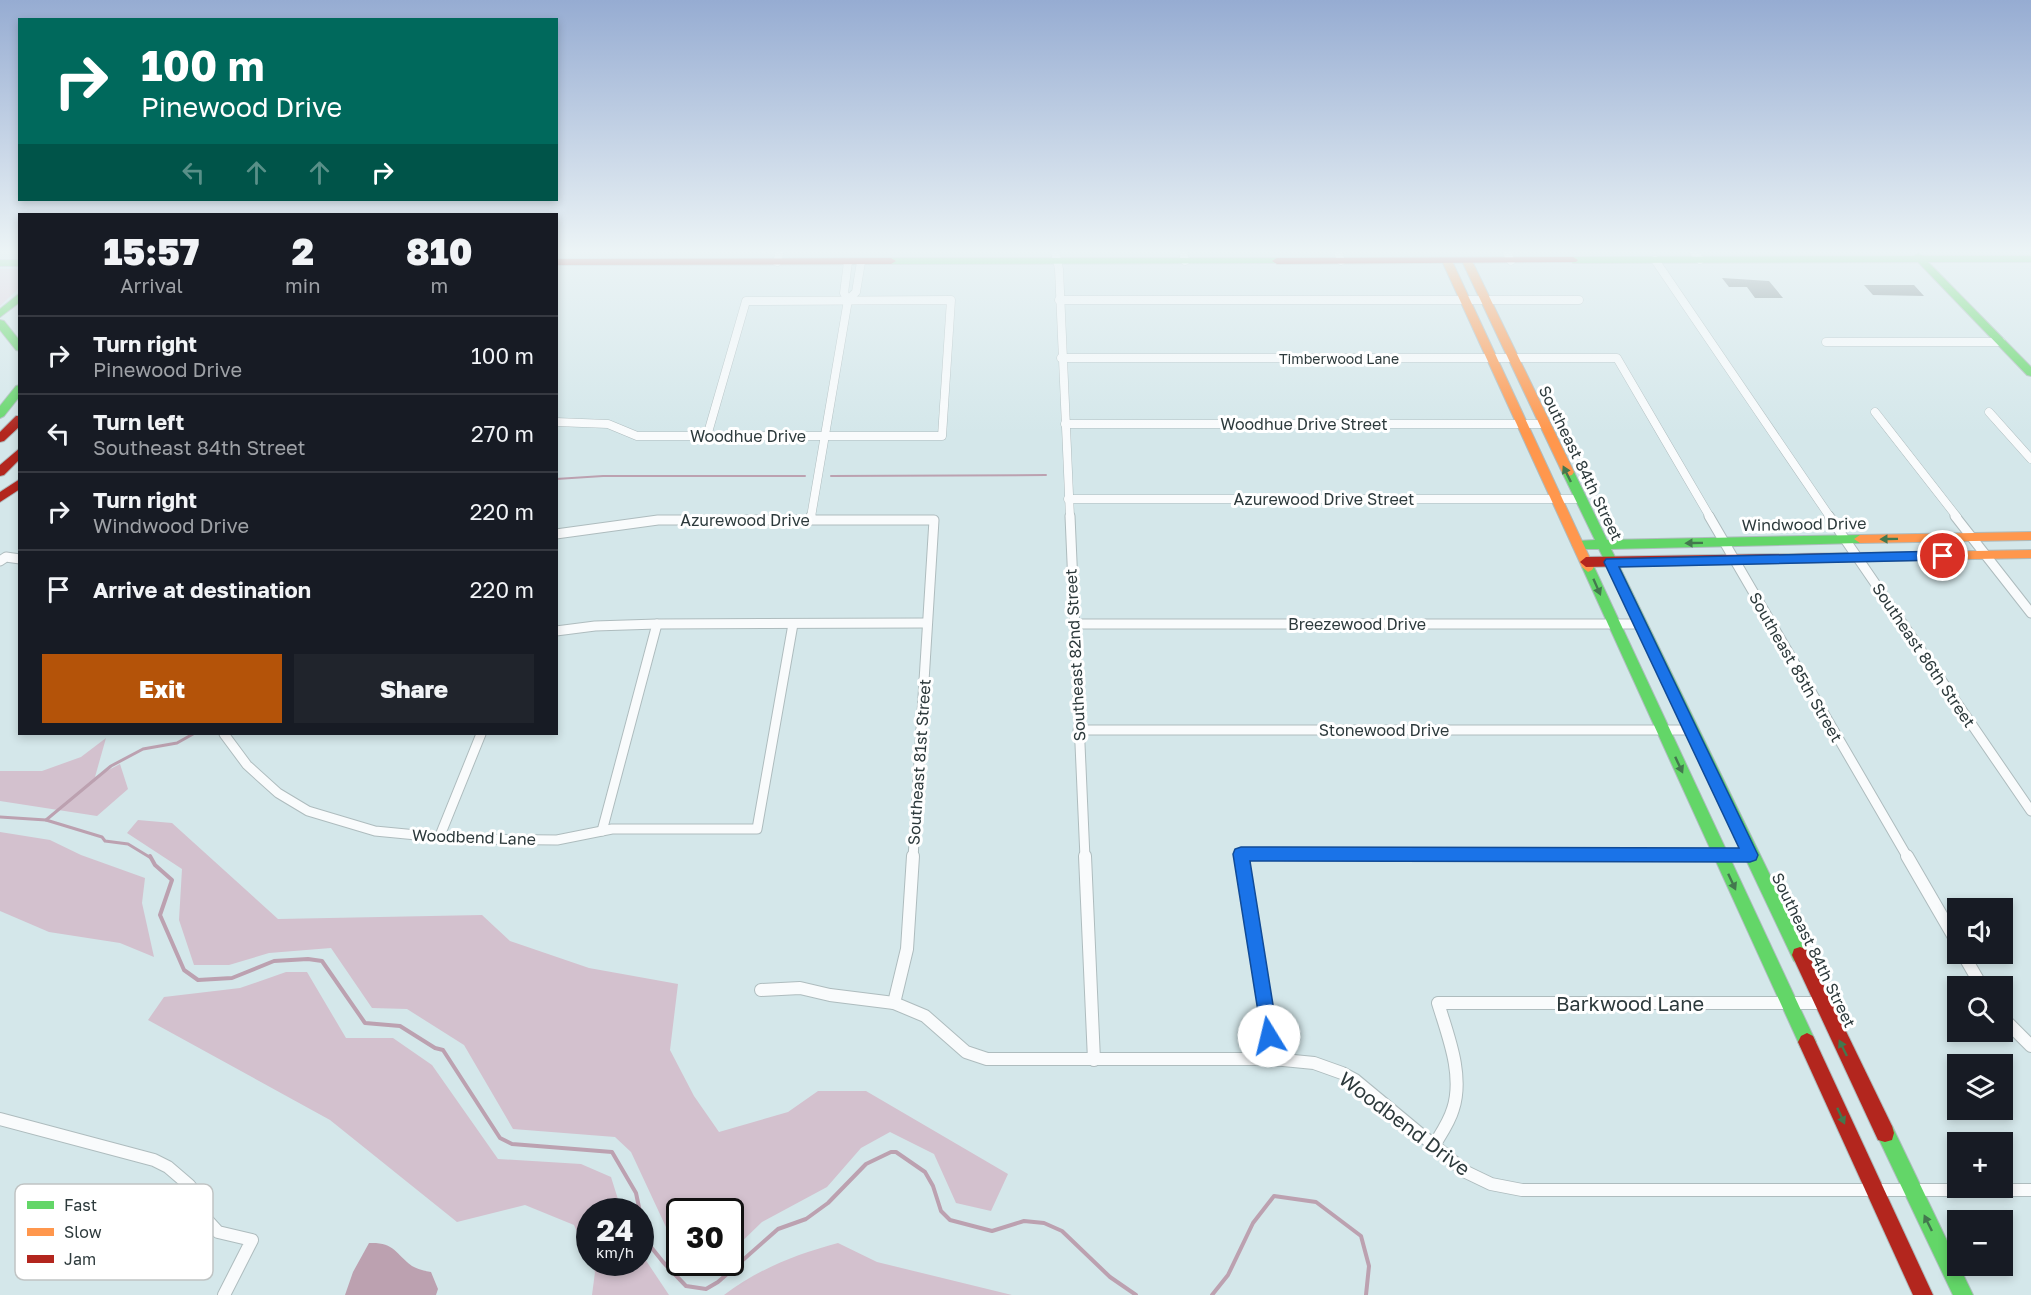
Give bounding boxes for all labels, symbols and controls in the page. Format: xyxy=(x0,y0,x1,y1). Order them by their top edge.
text: 100 m xyxy=(141,40,264,90)
icon: right xyxy=(42,42,120,120)
text: Pinewood Drive xyxy=(141,91,342,123)
icon: left xyxy=(177,156,210,189)
icon: ahead xyxy=(240,156,273,189)
icon: ahead xyxy=(303,156,336,189)
icon: right xyxy=(366,156,399,189)
text: 15:57 xyxy=(104,230,200,273)
text: 2 xyxy=(292,230,314,273)
text: 810 xyxy=(406,230,472,273)
text: Arrival xyxy=(120,273,183,297)
text: min xyxy=(285,273,320,297)
text: m xyxy=(430,273,448,297)
text: Turn right xyxy=(93,330,197,357)
icon: right xyxy=(42,339,75,372)
text: 100 m xyxy=(471,342,534,369)
street label: Timberwood Lane xyxy=(1279,350,1399,367)
text: Pinewood Drive xyxy=(93,357,242,381)
street label: Southeast 84th Street xyxy=(1535,382,1627,544)
text: Turn left xyxy=(93,408,184,435)
street label: Woodhue Drive Street xyxy=(1220,414,1388,434)
icon: left xyxy=(42,417,75,450)
text: 270 m xyxy=(471,420,534,447)
street label: Woodhue Drive xyxy=(690,426,806,446)
text: Southeast 84th Street xyxy=(93,435,306,459)
one-way arrow xyxy=(1563,465,1572,482)
text: Turn right xyxy=(93,486,197,513)
street label: Azurewood Drive Street xyxy=(1234,489,1414,509)
icon: right xyxy=(42,495,75,528)
text: 220 m xyxy=(470,498,534,525)
street label: Azurewood Drive xyxy=(680,510,810,530)
text: Windwood Drive xyxy=(93,513,249,537)
street label: Windwood Drive xyxy=(1741,513,1867,535)
pin xyxy=(1917,530,1968,581)
one-way arrow xyxy=(1879,534,1898,544)
one-way arrow xyxy=(1684,538,1703,547)
icon: arrive xyxy=(1926,539,1959,572)
street label: Southeast 82nd Street xyxy=(1060,568,1090,742)
icon: arrive xyxy=(42,573,75,606)
text: Arrive at destination xyxy=(93,576,311,603)
text: 220 m xyxy=(470,576,534,603)
one-way arrow xyxy=(1592,579,1602,597)
street label: Southeast 86th Street xyxy=(1868,579,1980,731)
street label: Southeast 85th Street xyxy=(1745,589,1847,745)
street label: Breezewood Drive xyxy=(1288,614,1426,634)
button: Exit xyxy=(42,654,282,723)
button: Share xyxy=(294,654,534,723)
street label: Southeast 81st Street xyxy=(903,678,935,846)
street label: Stonewood Drive xyxy=(1319,720,1449,740)
one-way arrow xyxy=(1674,756,1683,773)
street label: Woodbend Lane xyxy=(412,825,536,849)
street label: Southeast 84th Street xyxy=(1768,869,1860,1031)
one-way arrow xyxy=(1728,874,1737,891)
map controls xyxy=(1947,898,2013,1276)
button: sound xyxy=(1947,898,2013,964)
button: search xyxy=(1947,976,2013,1042)
street label: Barkwood Lane xyxy=(1556,991,1704,1015)
position arrow xyxy=(1237,1004,1301,1068)
one-way arrow xyxy=(1839,1039,1848,1056)
button: layers xyxy=(1947,1054,2013,1120)
street label: Woodbend Drive xyxy=(1335,1066,1475,1180)
one-way arrow xyxy=(1836,1108,1845,1125)
button: + xyxy=(1947,1132,2013,1198)
legend xyxy=(15,1184,213,1280)
text: Fast xyxy=(64,1195,97,1215)
speed limit sign: 30 xyxy=(666,1198,744,1276)
button: − xyxy=(1947,1210,2013,1276)
text: 24 xyxy=(596,1212,634,1248)
one-way arrow xyxy=(1924,1215,1933,1232)
text: Slow xyxy=(64,1222,102,1242)
text: km/h xyxy=(596,1243,634,1261)
text: Jam xyxy=(64,1249,96,1269)

